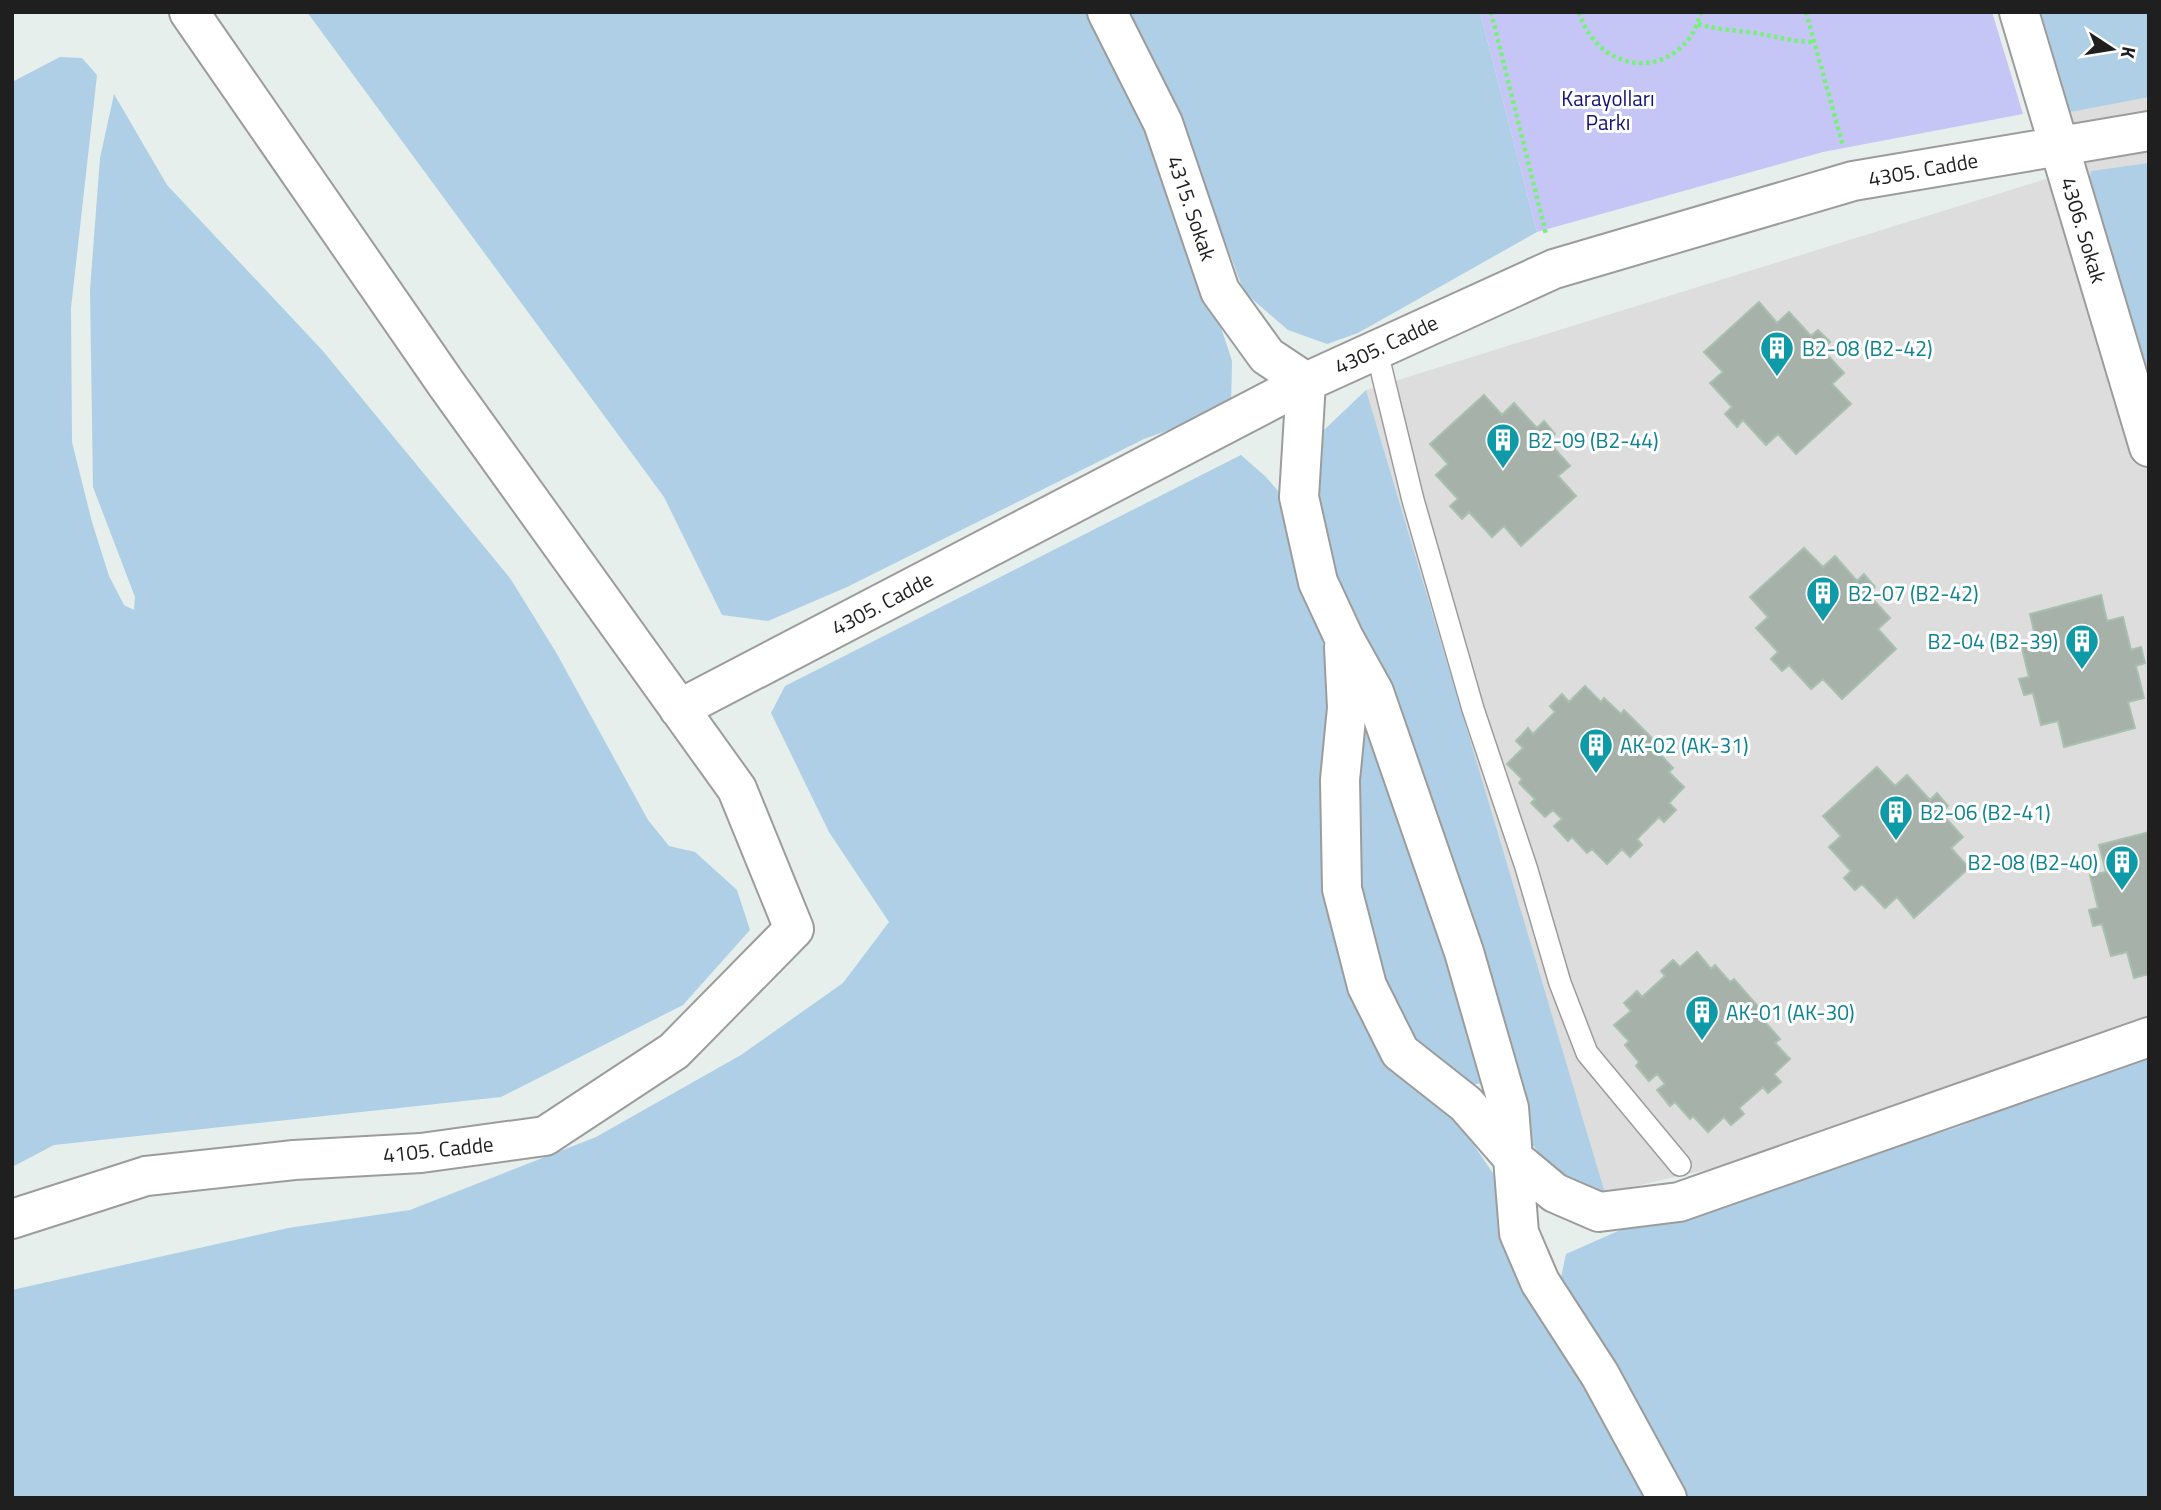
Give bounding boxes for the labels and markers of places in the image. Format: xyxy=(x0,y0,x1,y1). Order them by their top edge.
building icon: B2-08 (B2-42) xyxy=(1758,329,1796,378)
place label: B2-08 (B2-42) xyxy=(1802,332,1933,364)
building icon: B2-09 (B2-44) xyxy=(1484,421,1522,470)
place label: B2-09 (B2-44) xyxy=(1528,424,1659,456)
building icon: B2-07 (B2-42) xyxy=(1804,574,1842,623)
place label: B2-07 (B2-42) xyxy=(1848,577,1979,609)
building icon: B2-04 (B2-39) xyxy=(2063,622,2101,671)
place label: B2-04 (B2-39) xyxy=(1927,625,2058,657)
building icon: AK-02 (AK-31) xyxy=(1577,726,1615,775)
place label: AK-02 (AK-31) xyxy=(1620,729,1749,761)
building icon: B2-06 (B2-41) xyxy=(1877,793,1915,842)
place label: B2-06 (B2-41) xyxy=(1920,796,2051,828)
building icon: B2-08 (B2-40) xyxy=(2103,843,2141,892)
place label: B2-08 (B2-40) xyxy=(1967,846,2098,878)
building icon: AK-01 (AK-30) xyxy=(1683,993,1721,1042)
place label: AK-01 (AK-30) xyxy=(1726,996,1855,1028)

